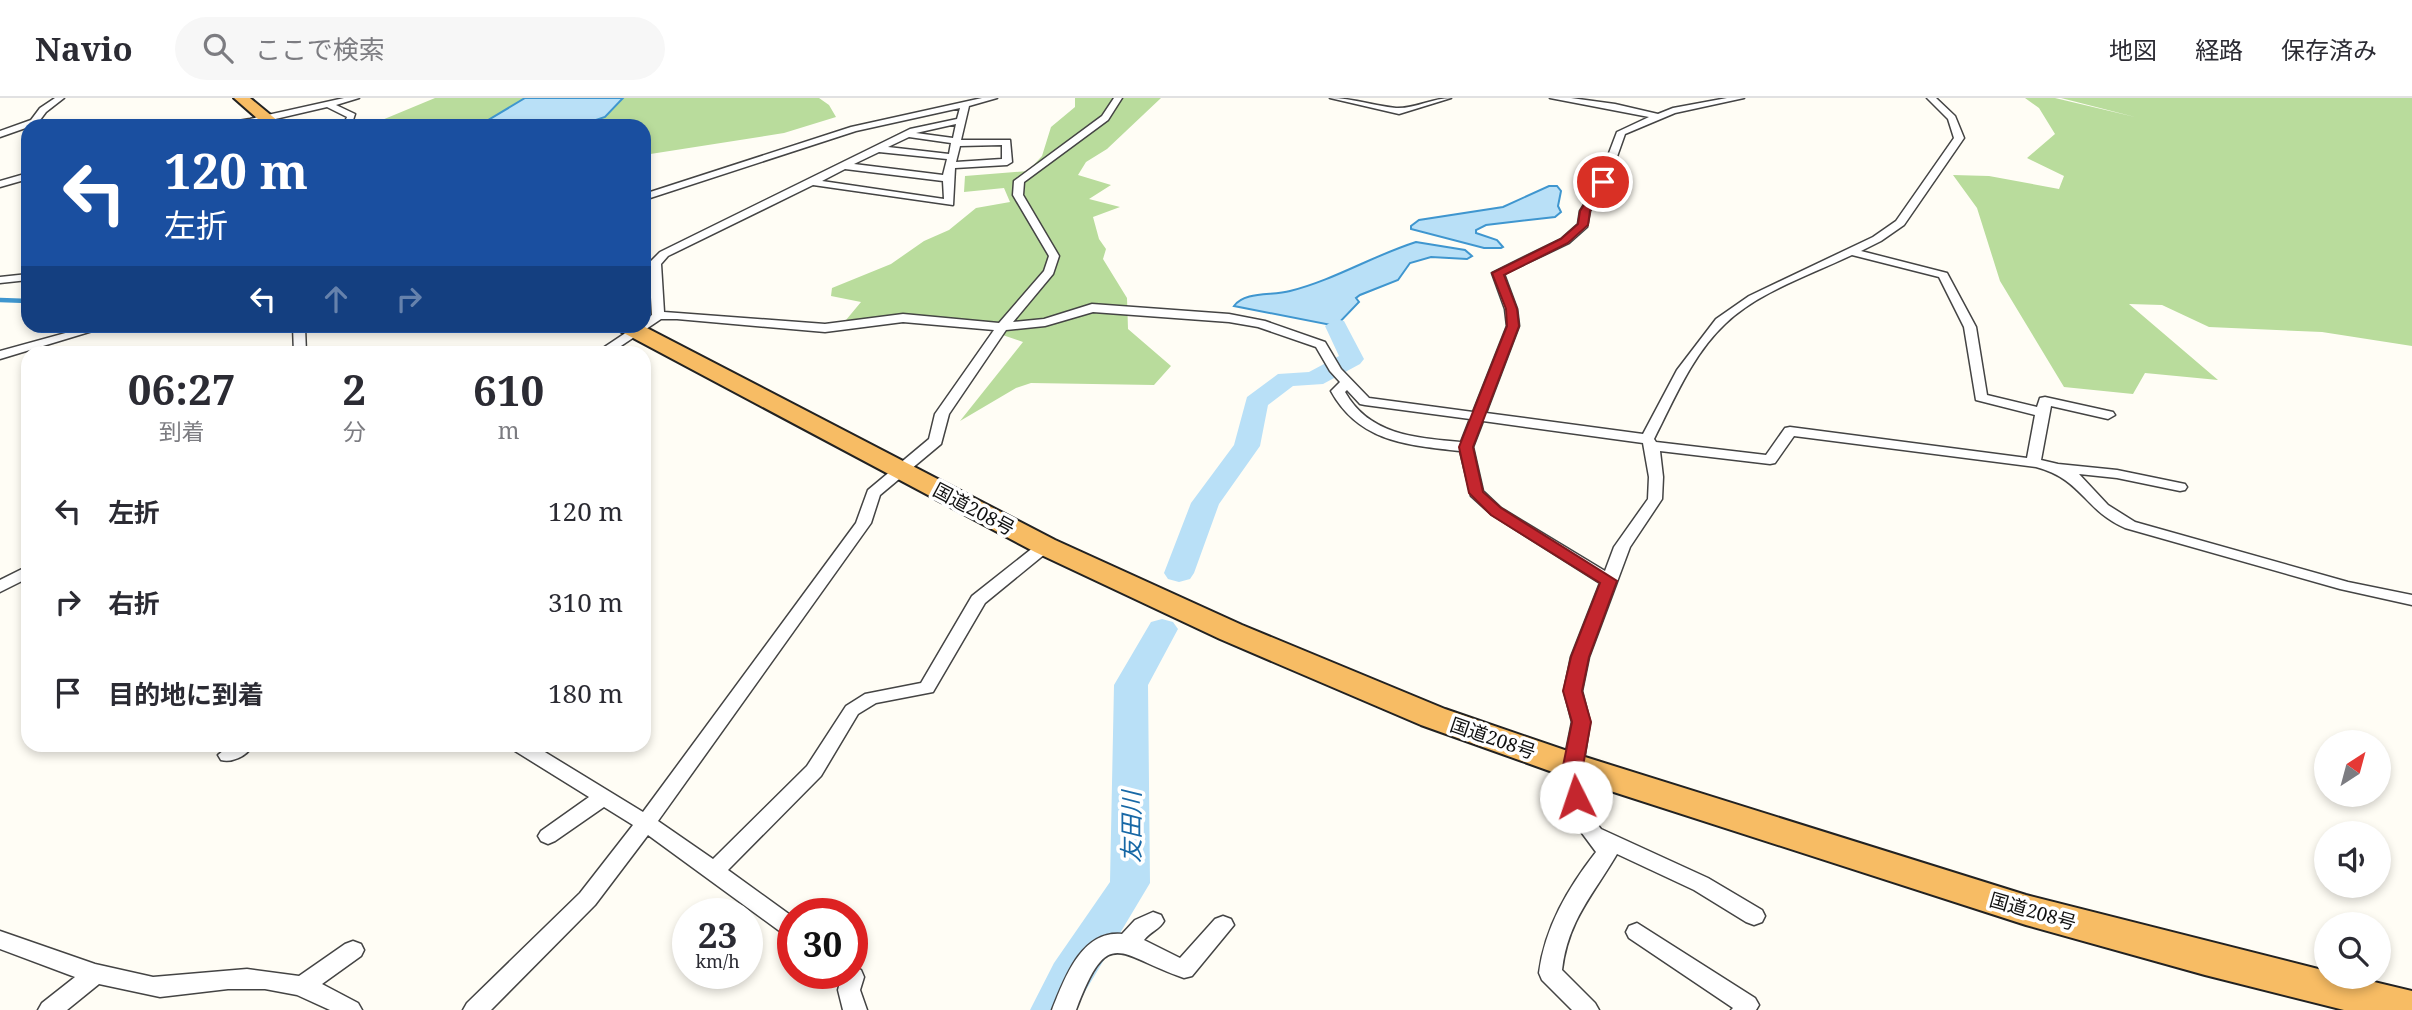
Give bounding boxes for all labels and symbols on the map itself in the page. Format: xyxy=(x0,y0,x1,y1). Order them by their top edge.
pin xyxy=(1573,152,1633,212)
street label: 国道208号 xyxy=(929,477,1019,541)
street label: 国道208号 xyxy=(1447,711,1539,765)
north arrow xyxy=(2314,730,2390,807)
position arrow xyxy=(1539,760,1613,834)
water label: 友田川 xyxy=(1114,788,1147,863)
street label: 国道208号 xyxy=(1987,886,2079,936)
speed limit sign: 30 xyxy=(777,898,868,989)

